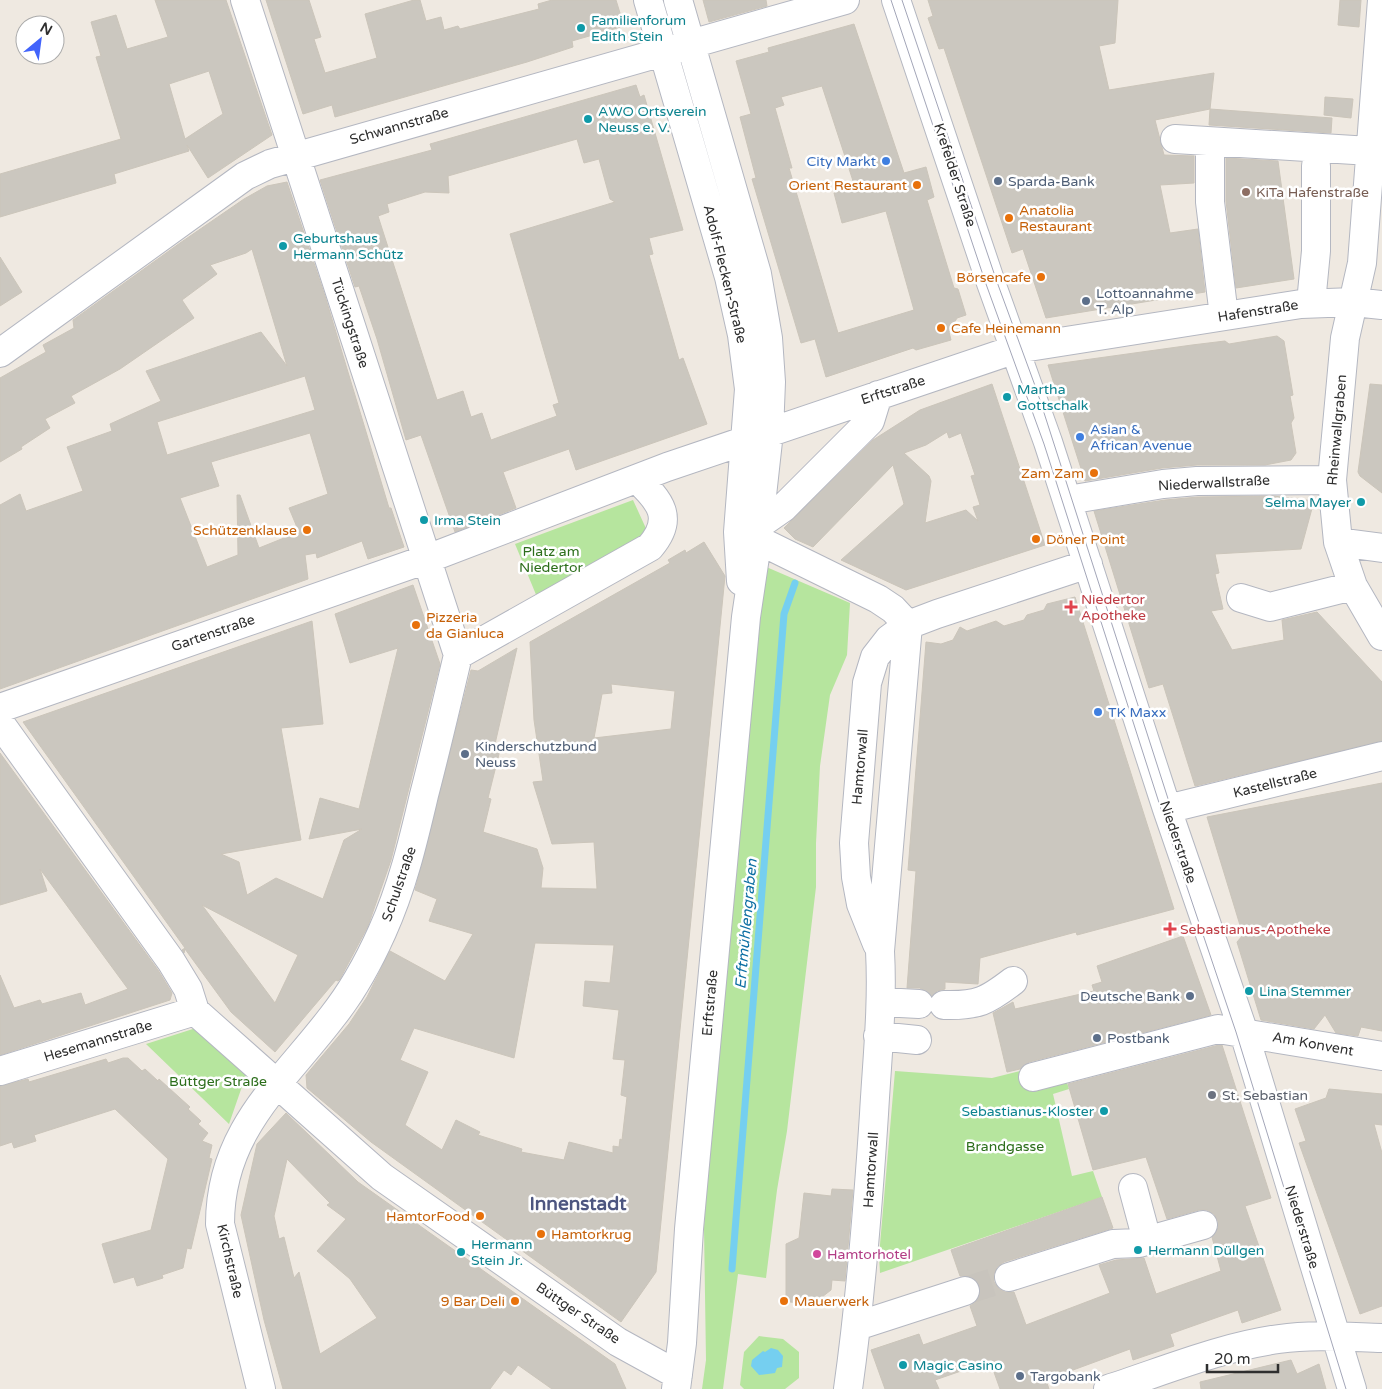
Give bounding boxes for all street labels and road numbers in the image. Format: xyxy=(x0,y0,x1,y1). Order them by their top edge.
street label: Schwannstraße xyxy=(348,104,450,148)
street label: Krefelder Straße xyxy=(930,121,980,229)
street label: Adolf-Flecken-Straße xyxy=(700,203,750,345)
street label: Tückingstraße xyxy=(327,276,373,370)
street label: Hafenstraße xyxy=(1217,296,1300,326)
street label: Erftstraße xyxy=(859,372,927,408)
street label: Rheinwallgraben xyxy=(1324,374,1350,486)
street label: Niederwallstraße xyxy=(1158,472,1271,494)
street label: Gartenstraße xyxy=(169,611,257,655)
street label: Hamtorwall xyxy=(848,728,872,806)
street label: Kastellstraße xyxy=(1231,764,1319,802)
street label: Niederstraße xyxy=(1156,798,1200,886)
street label: Schulstraße xyxy=(378,844,420,924)
street label: Erftstraße xyxy=(699,969,721,1037)
street label: Hesemannstraße xyxy=(42,1016,154,1066)
street label: Am Konvent xyxy=(1271,1029,1356,1060)
street label: Hamtorwall xyxy=(860,1131,882,1209)
street label: Niederstraße xyxy=(1281,1183,1323,1271)
street label: Kirchstraße xyxy=(213,1222,247,1300)
street label: Büttger Straße xyxy=(533,1279,623,1347)

